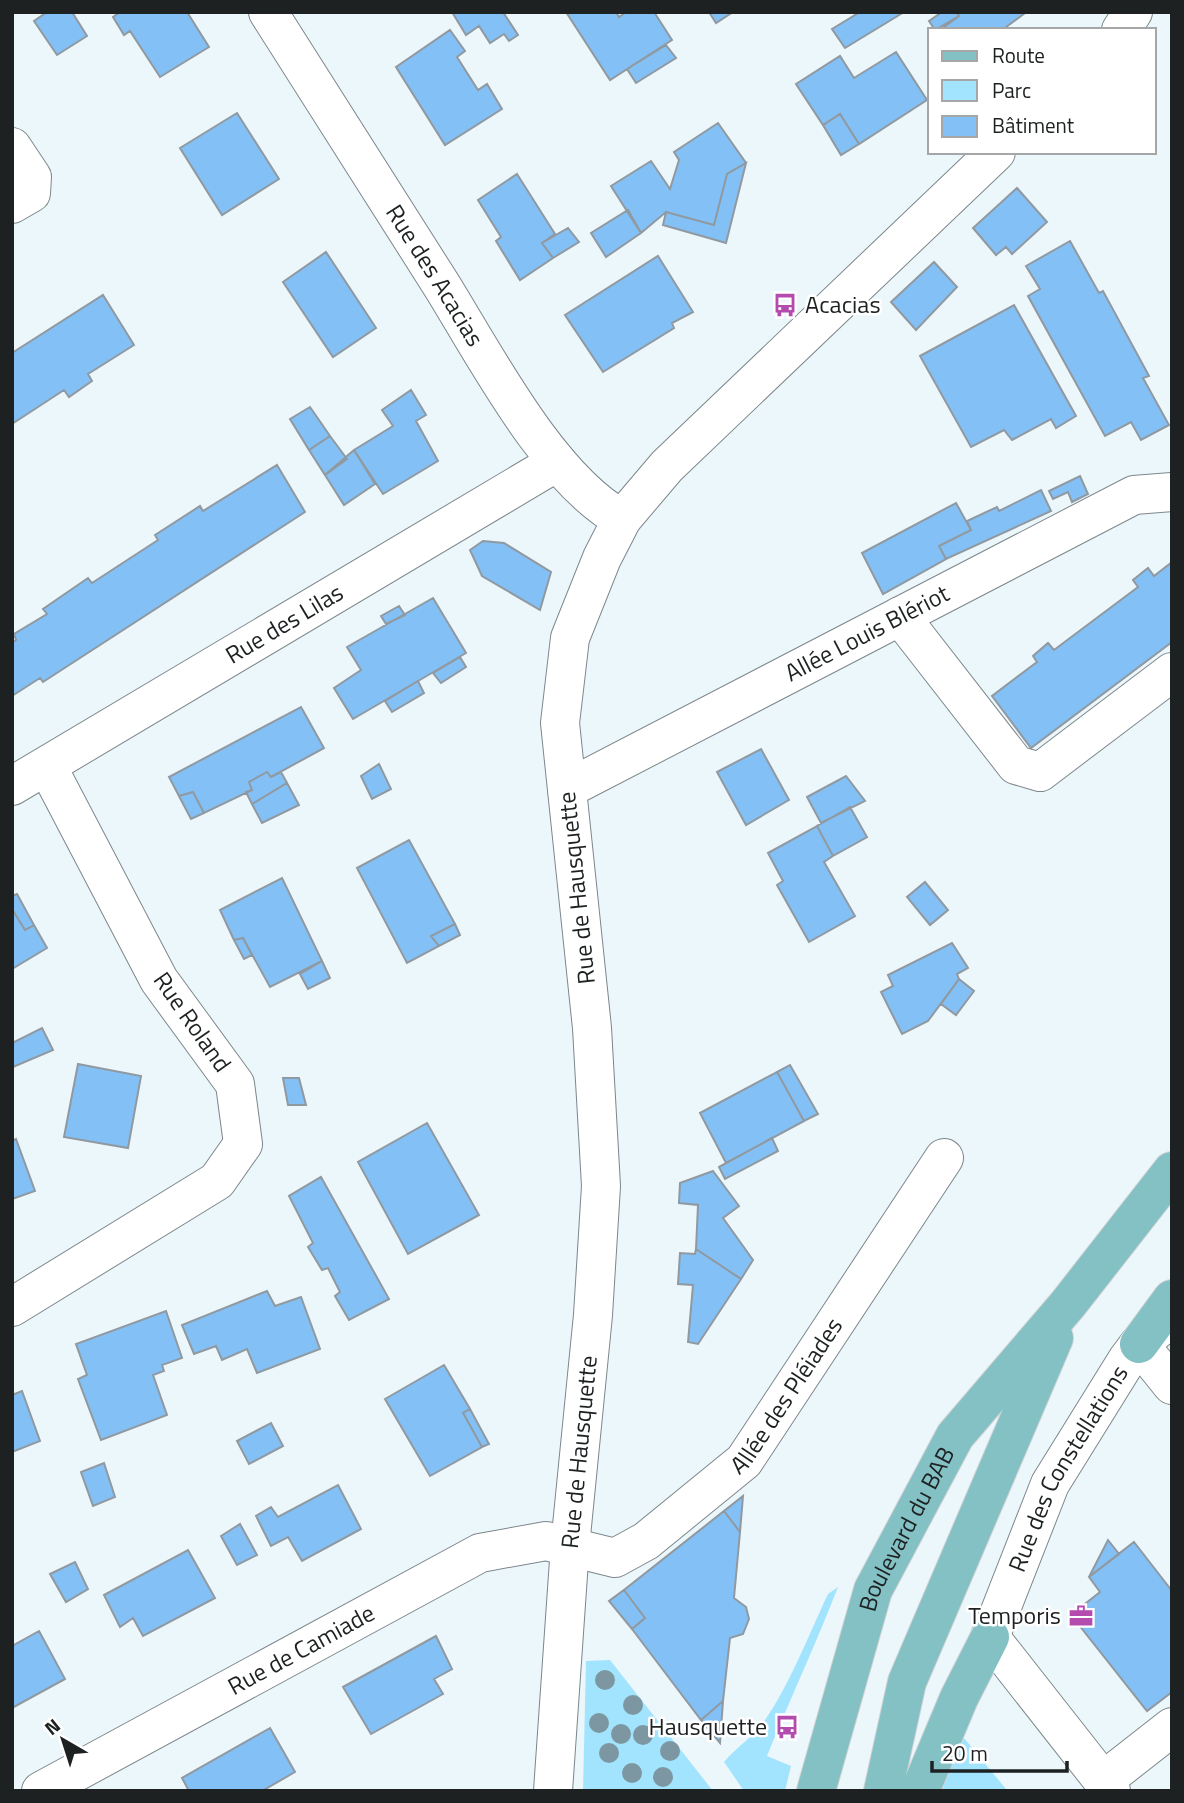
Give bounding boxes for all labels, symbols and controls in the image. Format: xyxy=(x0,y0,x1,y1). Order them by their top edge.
legend xyxy=(928,28,1156,154)
text: Route xyxy=(992,39,1045,71)
text: Parc xyxy=(992,74,1031,106)
text: Bâtiment xyxy=(992,109,1075,141)
street label: Rue des Acacias xyxy=(377,197,493,353)
place label: Acacias xyxy=(805,286,881,322)
bus stop icon: Acacias xyxy=(771,291,799,319)
street label: Rue des Lilas xyxy=(218,574,350,672)
street label: Allée Louis Blériot xyxy=(778,575,956,690)
street label: Rue de Hausquette xyxy=(548,790,604,986)
street label: Rue Roland xyxy=(145,964,241,1079)
street label: Allée des Pléiades xyxy=(722,1310,851,1482)
street label: Rue de Hausquette xyxy=(551,1354,606,1550)
street label: Rue des Constellations xyxy=(998,1358,1137,1577)
street label: Boulevard du BAB xyxy=(849,1440,963,1615)
street label: Rue de Camiade xyxy=(221,1595,381,1704)
place label: Temporis xyxy=(968,1597,1061,1633)
office icon: Temporis xyxy=(1067,1602,1095,1630)
north arrow xyxy=(28,1705,98,1775)
place label: Hausquette xyxy=(648,1708,767,1744)
text: N xyxy=(38,1711,66,1742)
bus stop icon: Hausquette xyxy=(773,1713,801,1741)
scale bar xyxy=(932,1730,1067,1774)
text: 20 m xyxy=(942,1737,988,1769)

